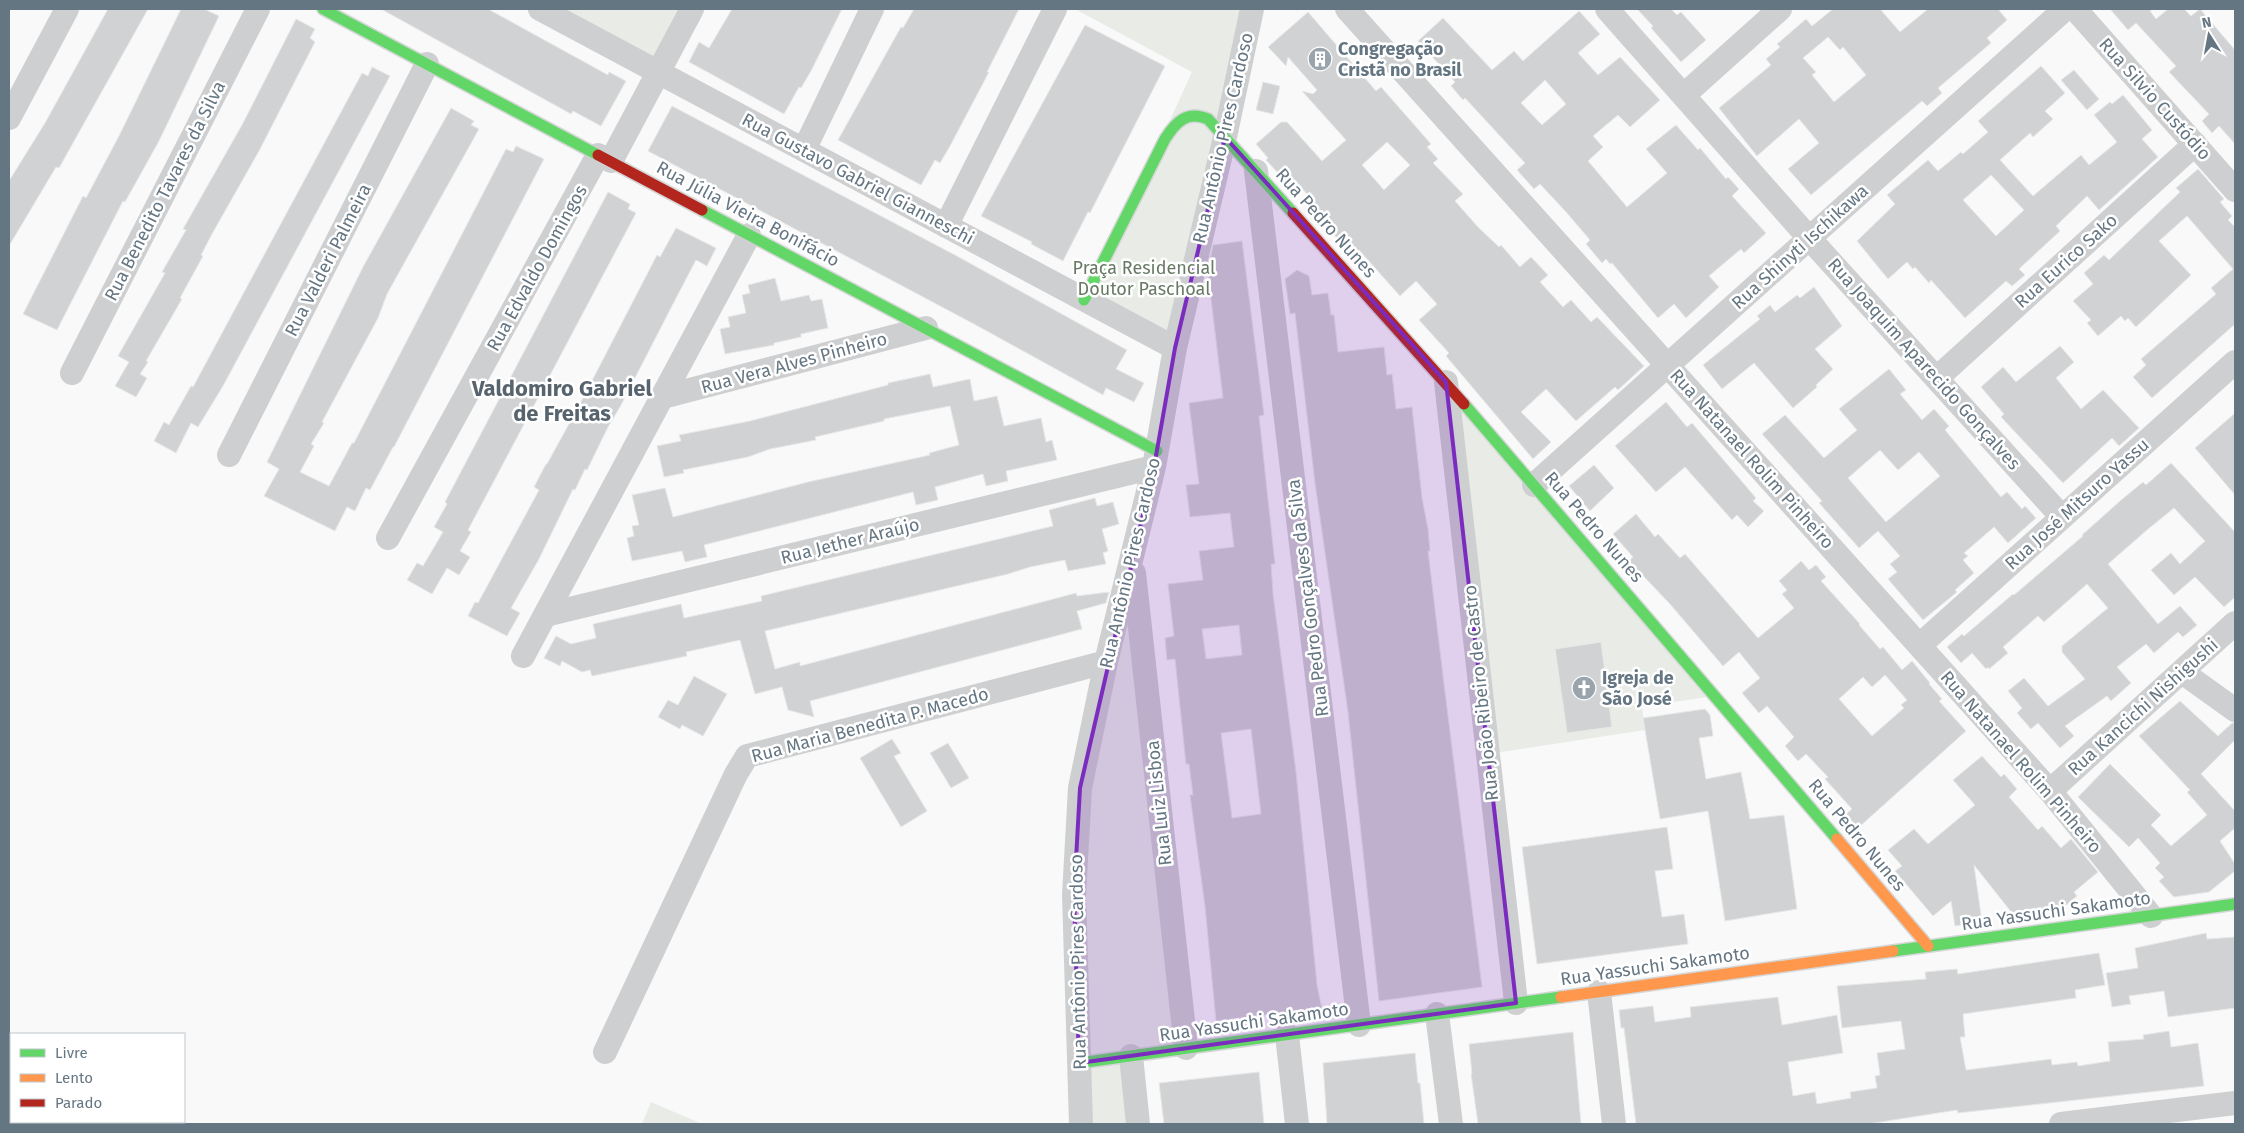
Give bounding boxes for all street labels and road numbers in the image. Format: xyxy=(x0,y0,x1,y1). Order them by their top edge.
street label: Rua Antônio Pires Cardoso xyxy=(1188,30,1258,246)
street label: Rua Silvio Custódio xyxy=(2094,33,2216,165)
street label: Rua Benedito Tavares da Silva xyxy=(100,77,230,305)
street label: Rua Gustavo Gabriel Gianneschi xyxy=(738,108,978,250)
street label: Rua Júlia Vieira Bonifácio xyxy=(653,156,843,272)
street label: Rua Pedro Nunes xyxy=(1271,164,1381,282)
street label: Rua Valderi Palmeira xyxy=(280,180,376,340)
street label: Rua Shinyti Ischikawa xyxy=(1727,180,1873,314)
street label: Rua Edvaldo Domingos xyxy=(482,181,592,355)
street label: Rua Eurico Sako xyxy=(2010,209,2122,313)
street label: Rua Joaquim Aparecido Gonçalves xyxy=(1823,254,2025,474)
street label: Rua Vera Alves Pinheiro xyxy=(699,328,889,398)
street label: Rua Natanael Rolim Pinheiro xyxy=(1665,365,1839,553)
street label: Rua José Mitsuro Yassu xyxy=(2000,434,2154,574)
street label: Rua Antônio Pires Cardoso xyxy=(1095,455,1165,671)
street label: Rua Pedro Nunes xyxy=(1540,467,1648,587)
street label: Rua Pedro Gonçalves da Silva xyxy=(1283,478,1333,718)
street label: Rua Jether Araújo xyxy=(778,513,922,569)
street label: Rua João Ribeiro de Castro xyxy=(1459,584,1503,802)
street label: Rua Kancichi Nishigushi xyxy=(2063,634,2223,780)
street label: Rua Natanael Rolim Pinheiro xyxy=(1936,666,2106,858)
street label: Rua Maria Benedita P. Macedo xyxy=(749,683,991,767)
street label: Rua Luiz Lisboa xyxy=(1141,739,1177,867)
street label: Rua Pedro Nunes xyxy=(1804,774,1910,896)
street label: Rua Antônio Pires Cardoso xyxy=(1065,854,1091,1070)
street label: Rua Yassuchi Sakamoto xyxy=(1960,887,2152,935)
street label: Rua Yassuchi Sakamoto xyxy=(1559,942,1751,990)
street label: Rua Yassuchi Sakamoto xyxy=(1158,998,1350,1046)

